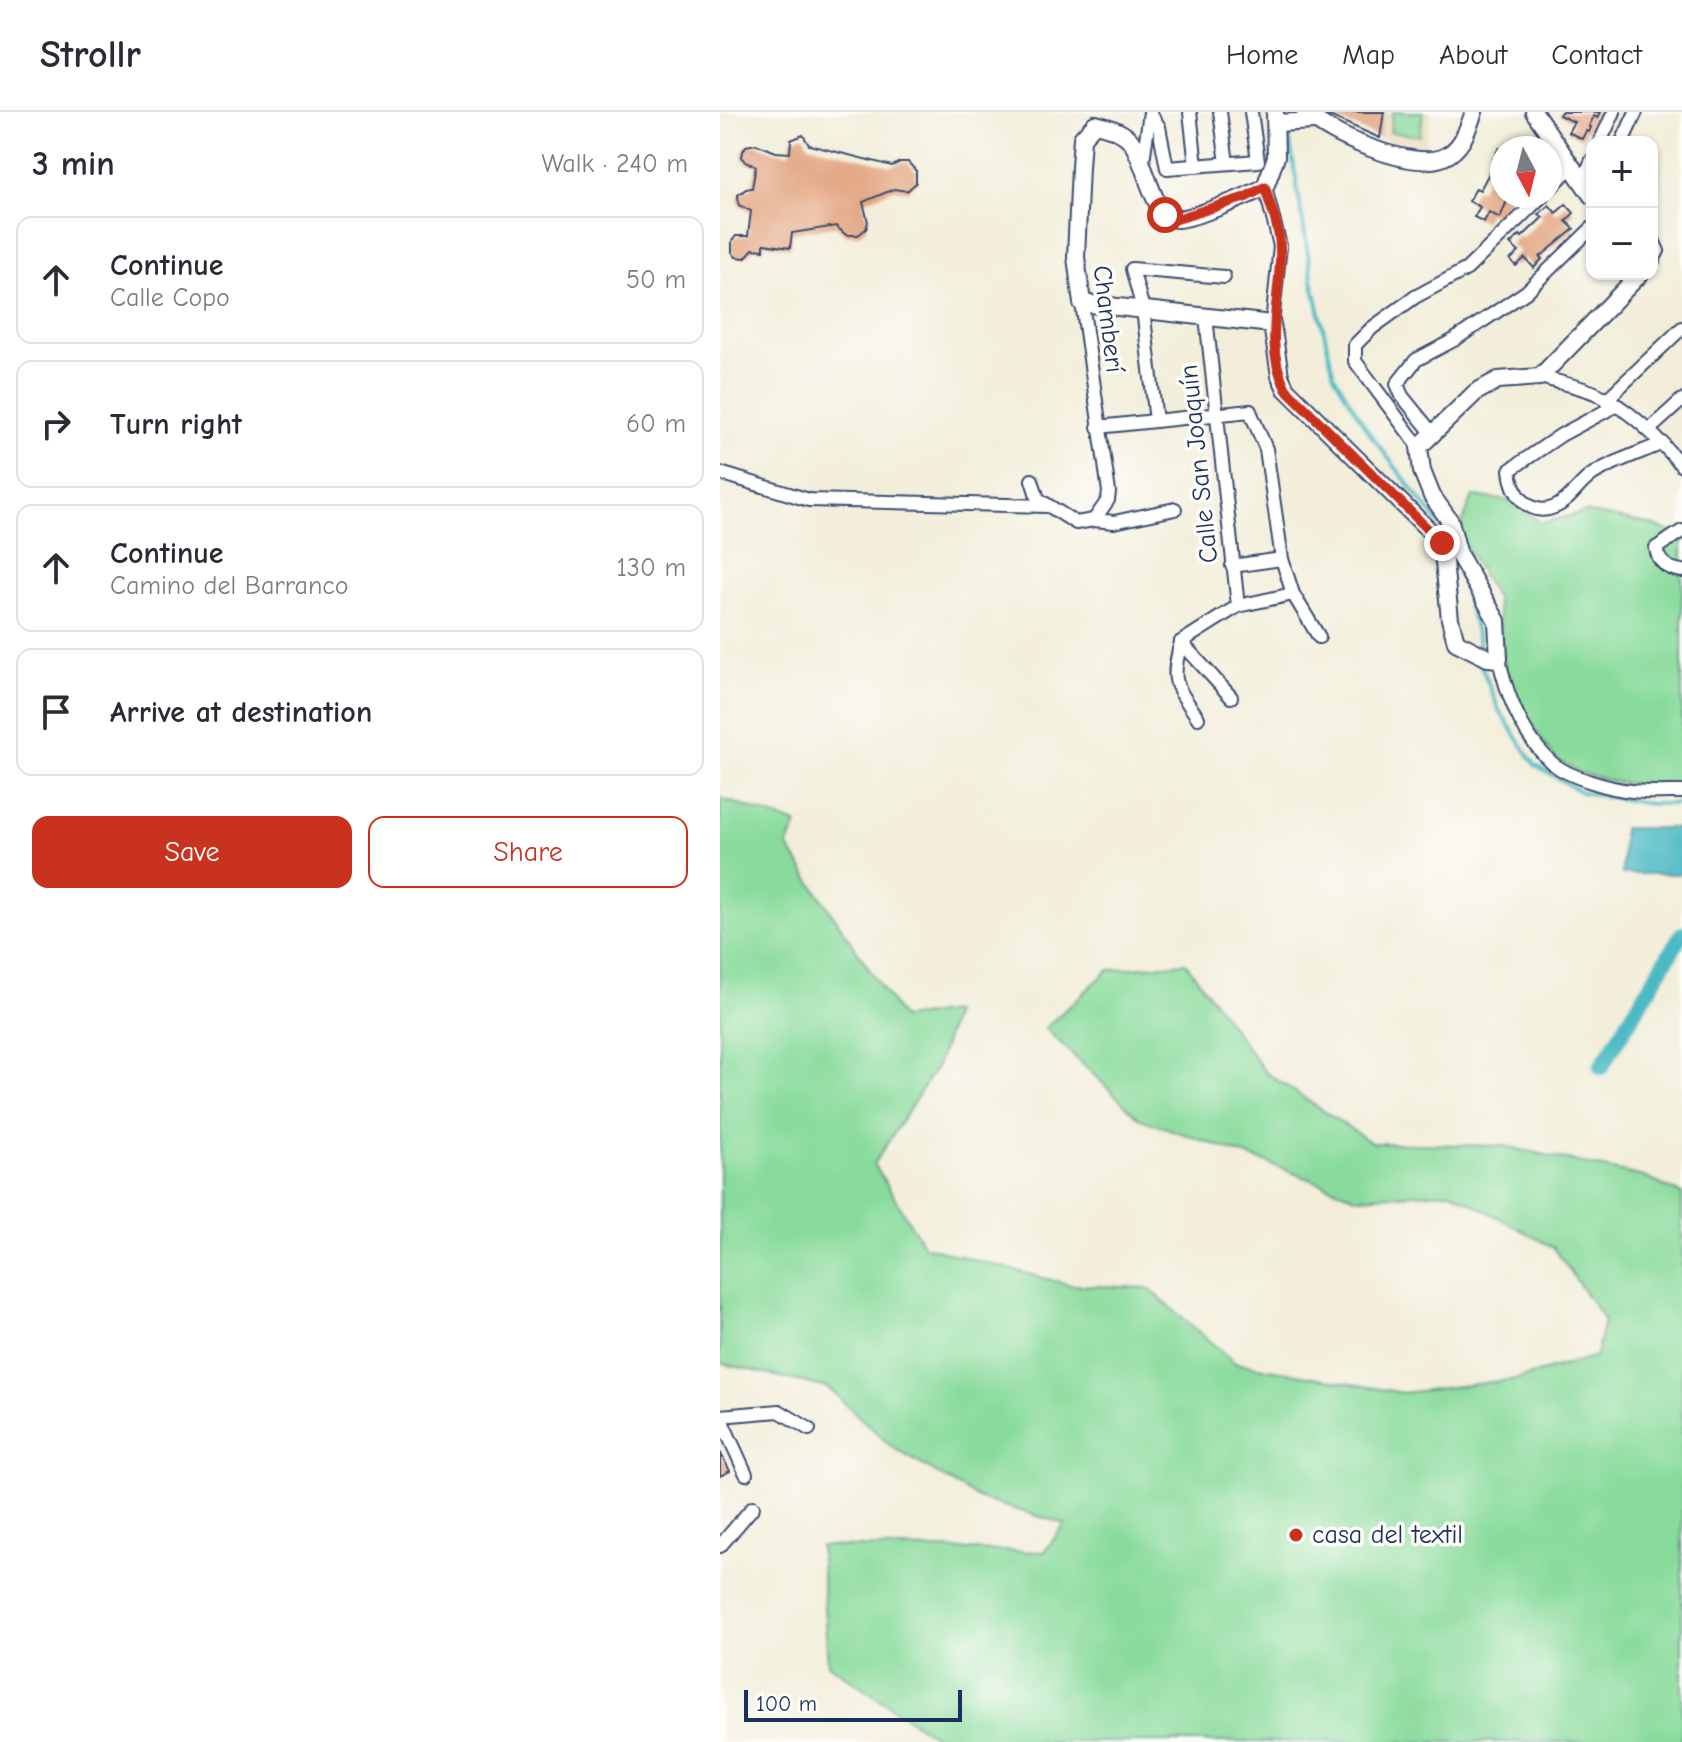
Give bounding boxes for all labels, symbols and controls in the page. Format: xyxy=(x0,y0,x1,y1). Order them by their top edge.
text: Strollr xyxy=(40,33,141,77)
text: Home xyxy=(1226,39,1298,71)
text: Map xyxy=(1342,39,1395,71)
text: About xyxy=(1439,39,1507,71)
text: Contact xyxy=(1551,39,1642,71)
north arrow xyxy=(1490,136,1562,208)
map controls xyxy=(1586,136,1658,280)
button: + xyxy=(1586,136,1658,208)
text: 3 min xyxy=(32,144,115,184)
text: Walk · 240 m xyxy=(542,149,688,179)
route start xyxy=(1147,197,1183,233)
button: − xyxy=(1586,208,1658,280)
text: Continue xyxy=(110,248,224,283)
icon: ahead xyxy=(34,258,78,302)
street label: Chamberí xyxy=(1087,264,1130,375)
text: 50 m xyxy=(626,265,686,295)
text: Calle Copo xyxy=(110,283,230,313)
street label: Calle San Joaquín xyxy=(1174,363,1224,565)
icon: right xyxy=(34,402,78,446)
text: Turn right xyxy=(110,407,242,442)
text: 60 m xyxy=(626,409,686,439)
route end xyxy=(1424,525,1460,561)
text: Continue xyxy=(110,536,224,571)
icon: ahead xyxy=(34,546,78,590)
text: 130 m xyxy=(617,553,686,583)
text: Camino del Barranco xyxy=(110,571,349,601)
icon: arrive xyxy=(34,690,78,734)
text: Arrive at destination xyxy=(110,695,372,730)
button: Save xyxy=(32,816,352,888)
button: Share xyxy=(368,816,688,888)
place label: casa del textil xyxy=(1312,1520,1463,1550)
marker: casa del textil xyxy=(1287,1526,1305,1544)
scale bar xyxy=(744,1686,962,1722)
text: 100 m xyxy=(756,1691,817,1717)

